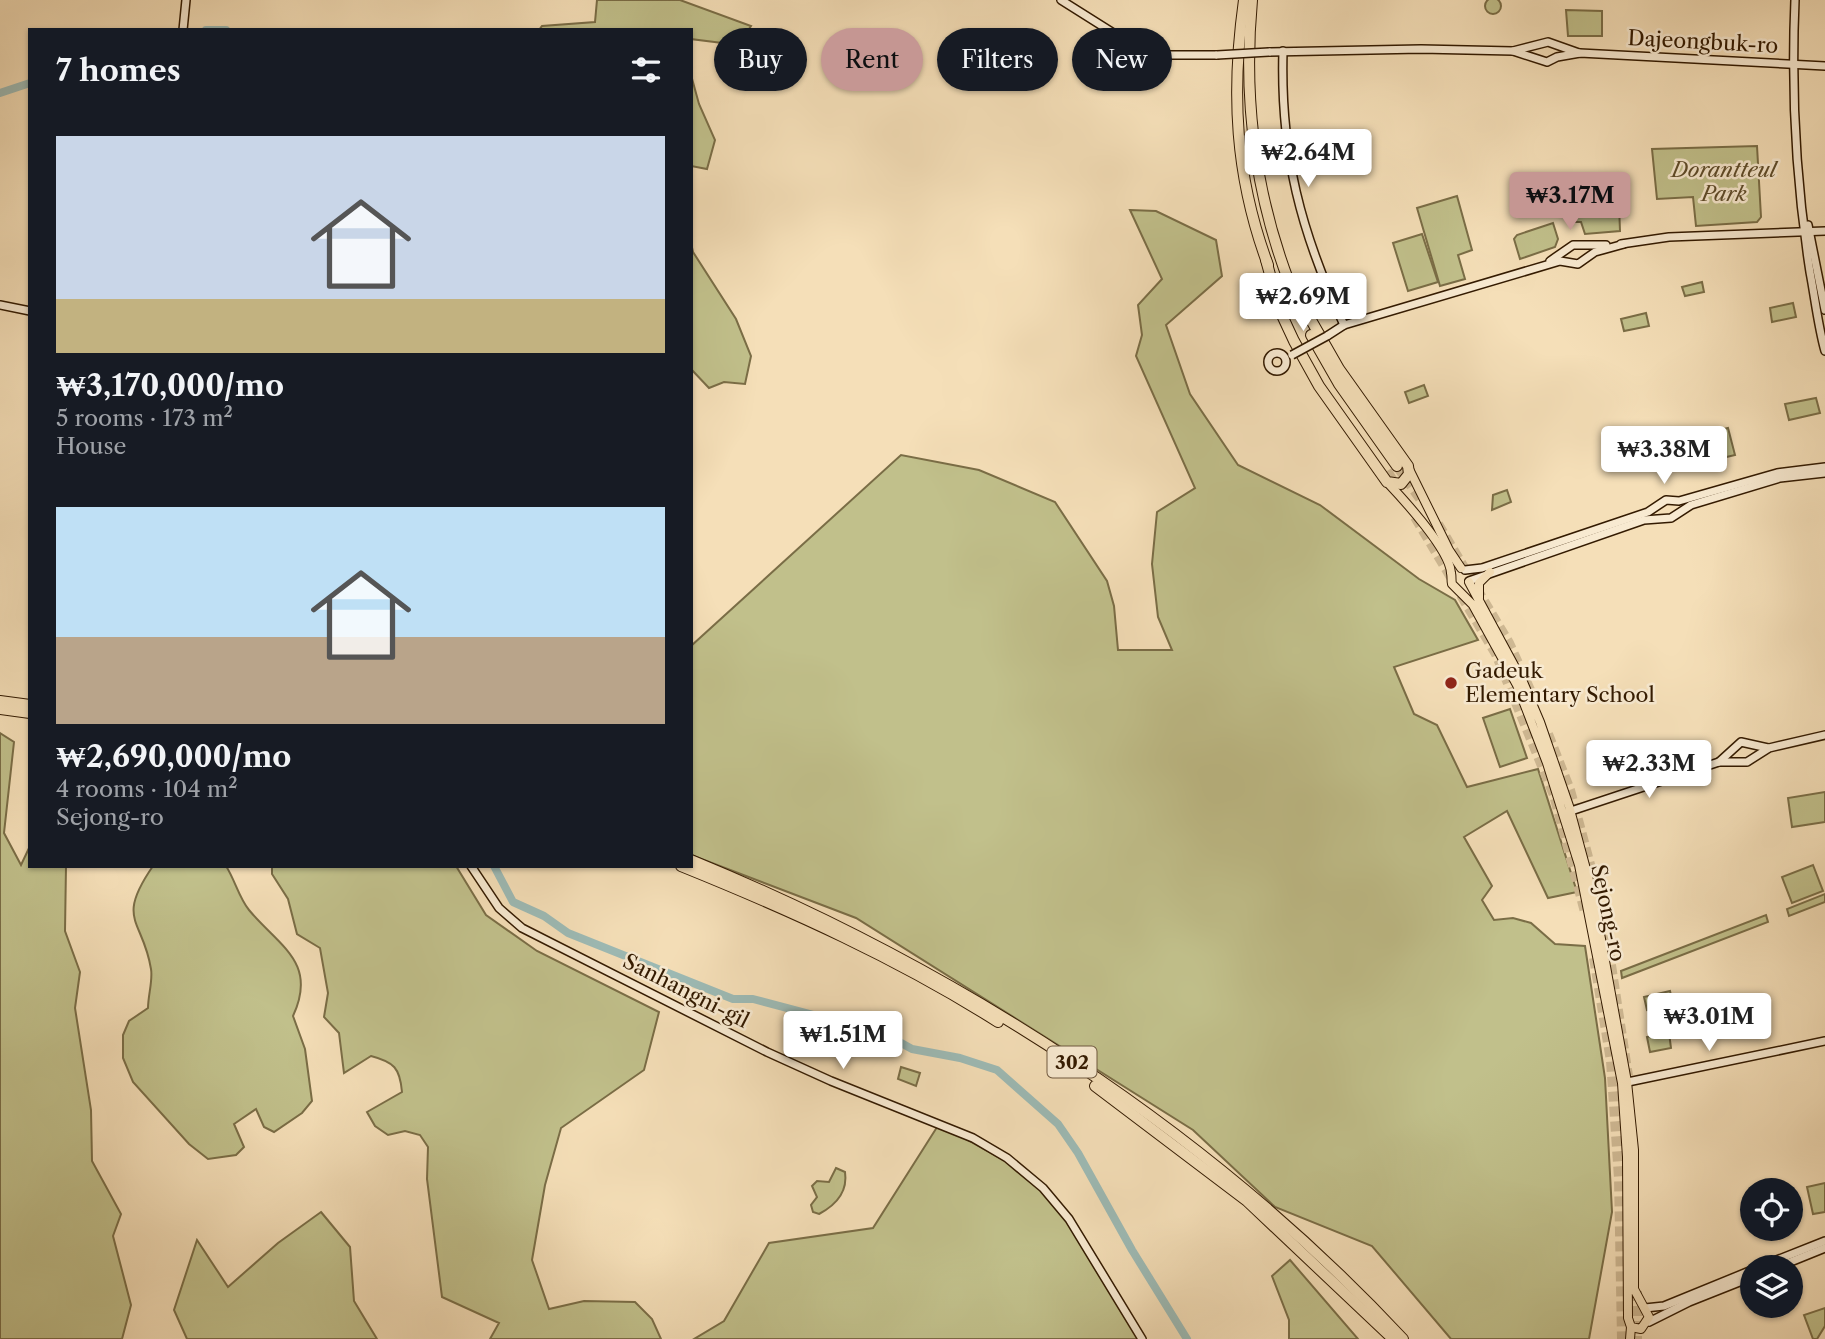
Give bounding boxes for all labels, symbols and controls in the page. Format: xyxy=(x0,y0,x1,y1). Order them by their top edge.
street label: Dajeongbuk-ro xyxy=(1627,25,1779,58)
chip: Buy xyxy=(714,28,807,91)
chip: Rent xyxy=(821,28,923,91)
chip: Filters xyxy=(937,28,1058,91)
chip: New xyxy=(1072,28,1172,91)
icon: filters xyxy=(627,51,665,89)
text: 7 homes xyxy=(56,52,181,89)
pin: ₩2.64M xyxy=(1251,130,1365,189)
text: ₩2.64M xyxy=(1261,138,1355,166)
park label: Dorantteul Park xyxy=(1670,157,1779,206)
pin: ₩3.17M xyxy=(1513,173,1627,232)
icon: home xyxy=(298,181,424,307)
text: ₩3.17M xyxy=(1525,181,1615,209)
pin: ₩2.69M xyxy=(1246,274,1360,333)
text: ₩2.69M xyxy=(1256,282,1350,310)
text: ₩3,170,000/mo xyxy=(56,367,284,404)
text: 5 rooms · 173 m² xyxy=(56,404,233,432)
pin: ₩3.38M xyxy=(1607,426,1721,486)
text: House xyxy=(56,432,126,460)
text: ₩3.38M xyxy=(1617,435,1711,463)
icon: home xyxy=(298,552,424,678)
place label: Gadeuk Elementary School xyxy=(1465,658,1655,707)
marker: Gadeuk Elementary School xyxy=(1443,675,1459,691)
text: ₩2,690,000/mo xyxy=(56,738,291,775)
pin: ₩2.33M xyxy=(1592,740,1706,800)
text: ₩2.33M xyxy=(1602,749,1696,777)
text: 4 rooms · 104 m² xyxy=(56,775,238,803)
text: Sejong-ro xyxy=(56,803,164,831)
street label: Sejong-ro xyxy=(1586,862,1631,964)
street label: Sanhangni-gil xyxy=(619,948,753,1033)
pin: ₩3.01M xyxy=(1652,993,1766,1053)
text: ₩3.01M xyxy=(1663,1002,1755,1030)
pin: ₩1.51M xyxy=(786,1012,900,1071)
text: ₩1.51M xyxy=(799,1020,887,1048)
road number: 302 xyxy=(1048,1046,1096,1078)
map controls xyxy=(1740,1178,1803,1318)
button: locate xyxy=(1740,1178,1803,1241)
button: layers xyxy=(1740,1255,1803,1318)

